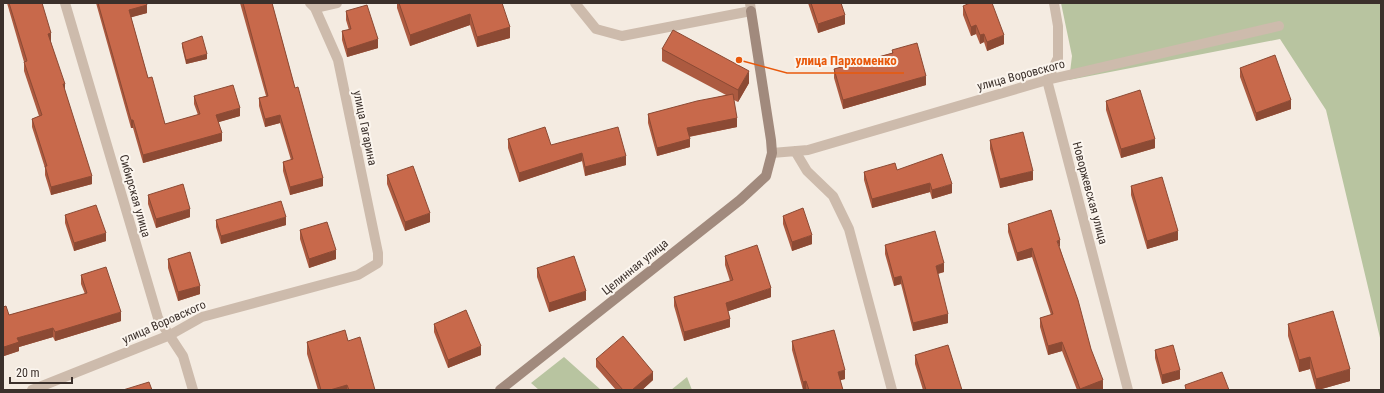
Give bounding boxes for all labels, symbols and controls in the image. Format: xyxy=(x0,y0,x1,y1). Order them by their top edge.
callout: улица Пархоменко xyxy=(787,48,904,73)
text: улица Пархоменко xyxy=(795,53,897,68)
street label: улица Воровского xyxy=(976,57,1066,93)
street label: улица Гагарина xyxy=(350,89,380,167)
street label: Новоржевская улица xyxy=(1070,140,1110,246)
street label: Сибирская улица xyxy=(117,153,154,239)
street label: Целинная улица xyxy=(599,236,671,298)
street label: улица Воровского xyxy=(120,297,208,347)
scale bar xyxy=(10,359,72,385)
text: 20 m xyxy=(16,366,40,380)

